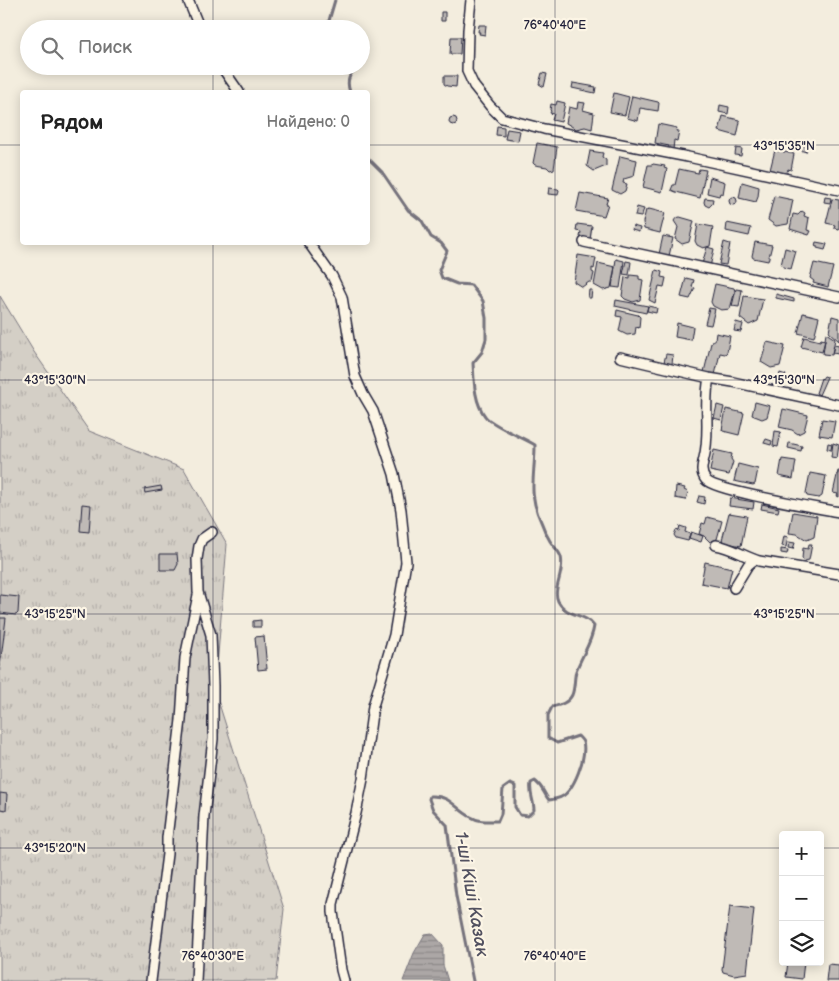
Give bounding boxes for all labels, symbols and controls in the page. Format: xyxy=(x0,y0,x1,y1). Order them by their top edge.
text: 76°40'40"E xyxy=(524,18,586,33)
search box xyxy=(20,20,370,75)
icon: search xyxy=(38,34,66,62)
text: Поиск xyxy=(78,36,132,59)
text: Рядом xyxy=(40,110,103,135)
text: Найдено: 0 xyxy=(267,113,350,132)
text: 43°15'35"N xyxy=(753,139,815,154)
text: 43°15'30"N xyxy=(24,373,86,388)
text: 43°15'30"N xyxy=(753,373,815,388)
text: 43°15'25"N xyxy=(24,607,86,622)
text: 43°15'25"N xyxy=(753,607,815,622)
water label: 1-ші Кіші Казак xyxy=(450,830,493,959)
map controls xyxy=(779,831,824,966)
button: + xyxy=(779,831,824,876)
text: 43°15'20"N xyxy=(24,841,86,856)
button: − xyxy=(779,876,824,921)
button: layers xyxy=(779,921,824,966)
text: 76°40'30"E xyxy=(182,949,244,964)
text: 76°40'40"E xyxy=(524,949,586,964)

